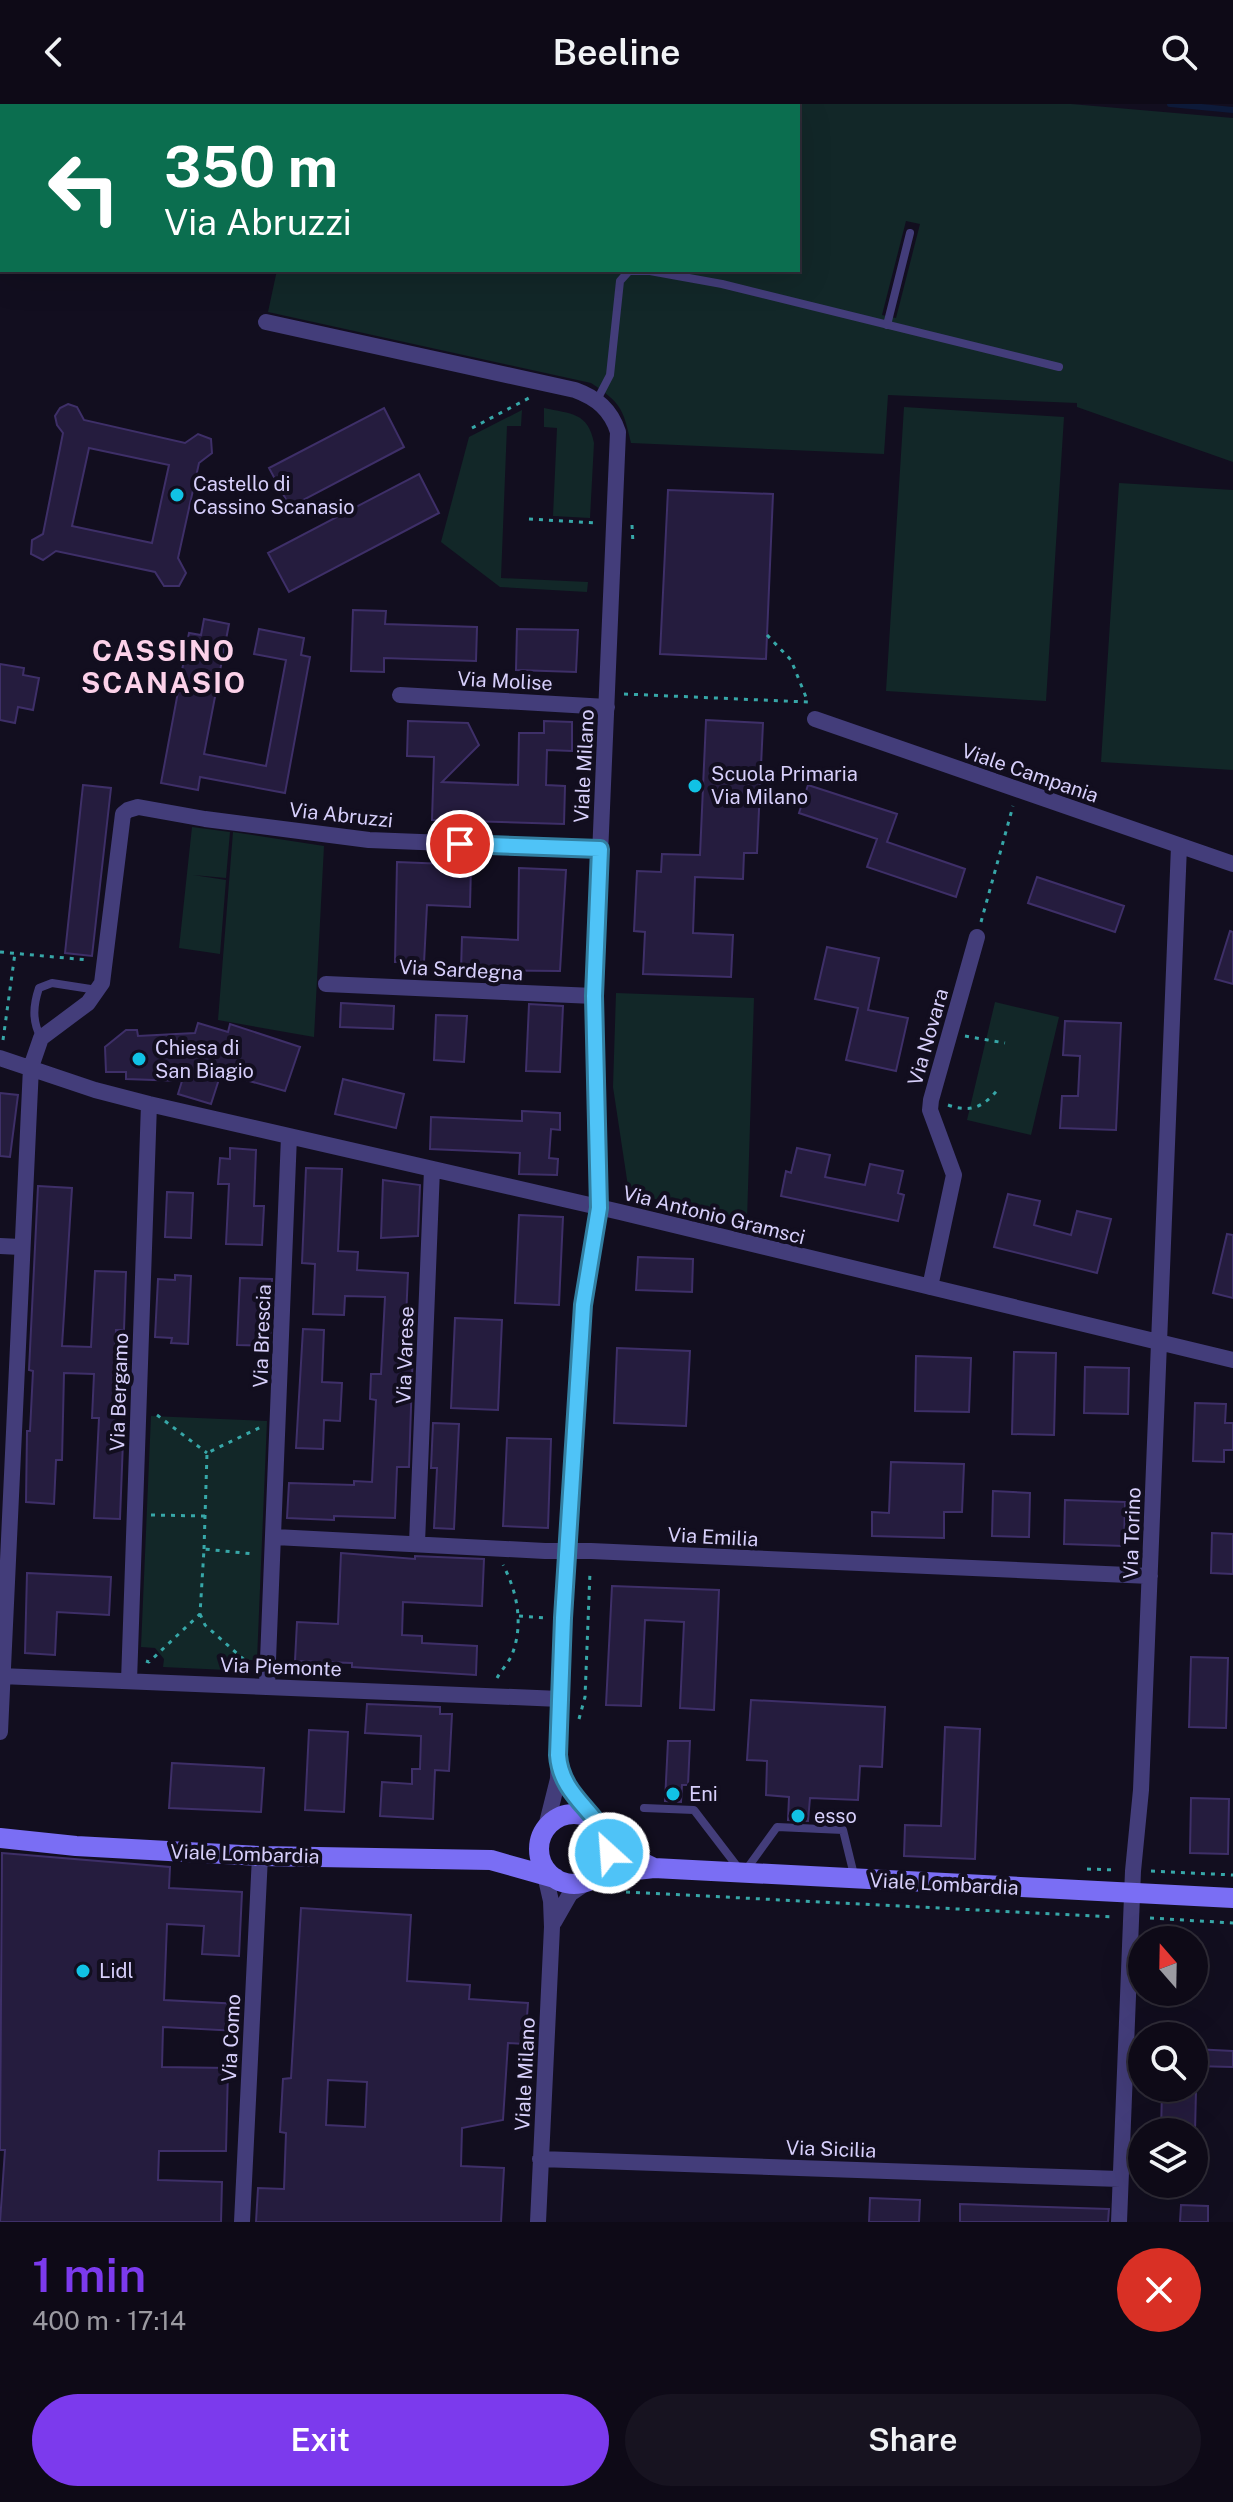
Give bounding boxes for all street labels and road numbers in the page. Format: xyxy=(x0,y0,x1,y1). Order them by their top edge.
street label: Via Molise xyxy=(457,667,553,695)
street label: Viale Milano xyxy=(569,709,599,823)
street label: Viale Campania xyxy=(958,738,1102,808)
street label: Via Abruzzi xyxy=(288,798,394,832)
street label: Via Sardegna xyxy=(398,955,524,985)
street label: Via Novara xyxy=(903,986,953,1088)
street label: Via Antonio Gramsci xyxy=(620,1181,808,1249)
street label: Via Brescia xyxy=(248,1284,276,1388)
street label: Via Varese xyxy=(391,1306,419,1404)
street label: Via Bergamo xyxy=(105,1332,133,1452)
street label: Via Torino xyxy=(1118,1487,1146,1579)
street label: Via Emilia xyxy=(667,1523,759,1551)
street label: Via Piemonte xyxy=(220,1653,342,1681)
street label: Viale Lombardia xyxy=(170,1839,320,1869)
street label: Viale Lombardia xyxy=(869,1868,1019,1900)
street label: Via Como xyxy=(217,1993,245,2083)
street label: Viale Milano xyxy=(510,2017,540,2131)
street label: Via Sicilia xyxy=(785,2135,877,2163)

